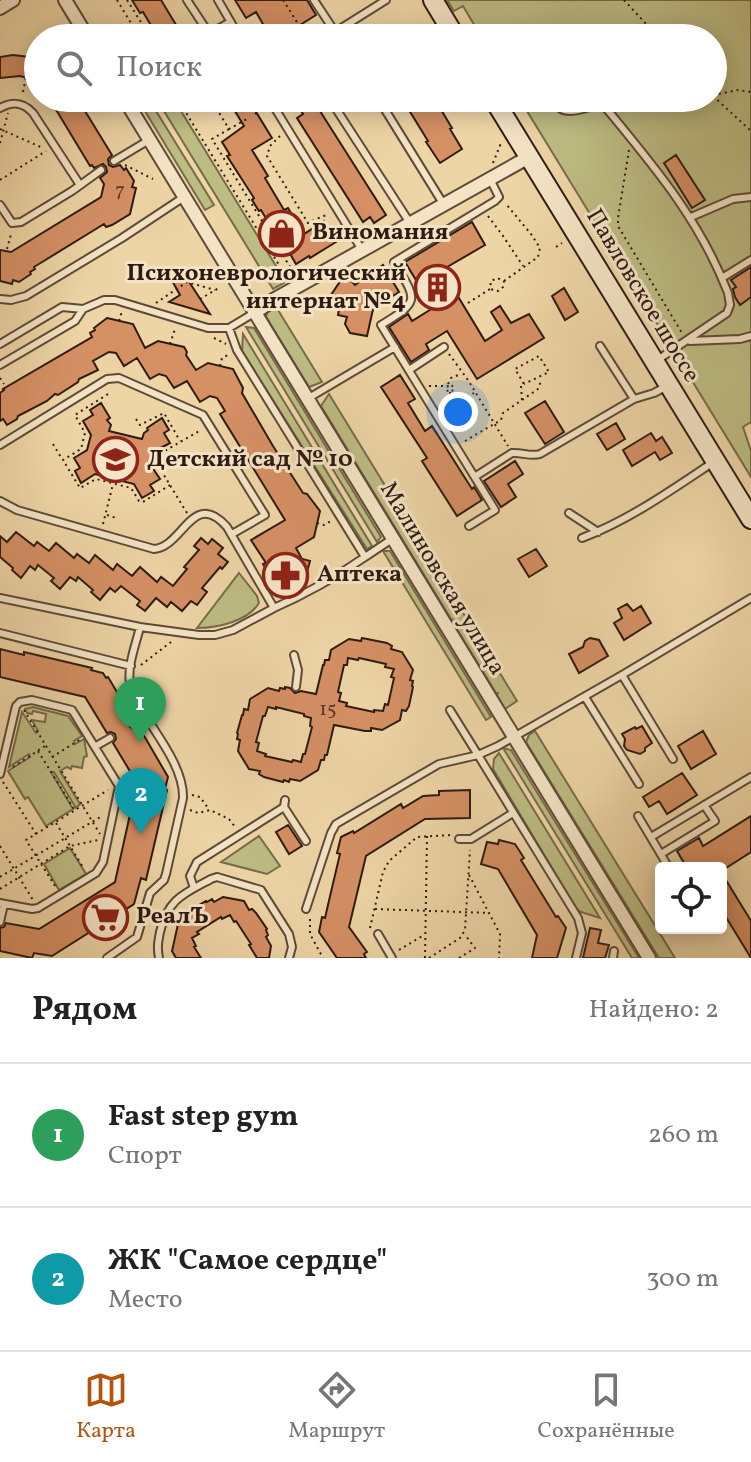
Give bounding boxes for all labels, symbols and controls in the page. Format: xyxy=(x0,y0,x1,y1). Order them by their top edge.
search box xyxy=(24,24,727,112)
icon: search xyxy=(52,46,96,90)
text: Поиск xyxy=(116,47,202,89)
house number: 7 xyxy=(115,177,125,205)
street label: Павловское шоссе xyxy=(577,203,707,389)
shop icon: Виномания xyxy=(257,209,305,257)
place label: Виномания xyxy=(312,216,448,250)
place label: Психоневрологический интернат №4 xyxy=(126,257,406,319)
building icon: Психоневрологический интернат №4 xyxy=(413,264,461,312)
your location xyxy=(438,392,478,432)
school or university icon: Детский сад № 10 xyxy=(92,436,140,484)
place label: Детский сад № 10 xyxy=(147,443,353,477)
street label: Малиновская улица xyxy=(371,476,513,682)
pharmacy icon: Аптека xyxy=(262,551,310,599)
place label: Аптека xyxy=(317,558,402,592)
pin: 1 xyxy=(114,677,166,743)
house number: 15 xyxy=(319,696,337,724)
pin: 2 xyxy=(115,768,167,834)
map controls xyxy=(655,862,727,934)
button: locate xyxy=(655,862,727,934)
supermarket icon: РеалЪ xyxy=(81,893,129,941)
place label: РеалЪ xyxy=(136,900,209,934)
text: Рядом xyxy=(32,987,137,1034)
text: Найдено: 2 xyxy=(589,992,719,1028)
text: Fast step gym xyxy=(108,1096,299,1138)
text: 1 xyxy=(53,1117,63,1153)
text: 260 m xyxy=(648,1117,719,1153)
text: Спорт xyxy=(108,1138,182,1174)
text: ЖК "Самое сердце" xyxy=(108,1240,387,1282)
text: 2 xyxy=(51,1261,65,1297)
text: 300 m xyxy=(646,1261,719,1297)
text: Место xyxy=(108,1282,183,1318)
tab: Карта xyxy=(76,1368,136,1447)
tab: Маршрут xyxy=(288,1368,385,1447)
tab: Сохранённые xyxy=(538,1368,675,1447)

